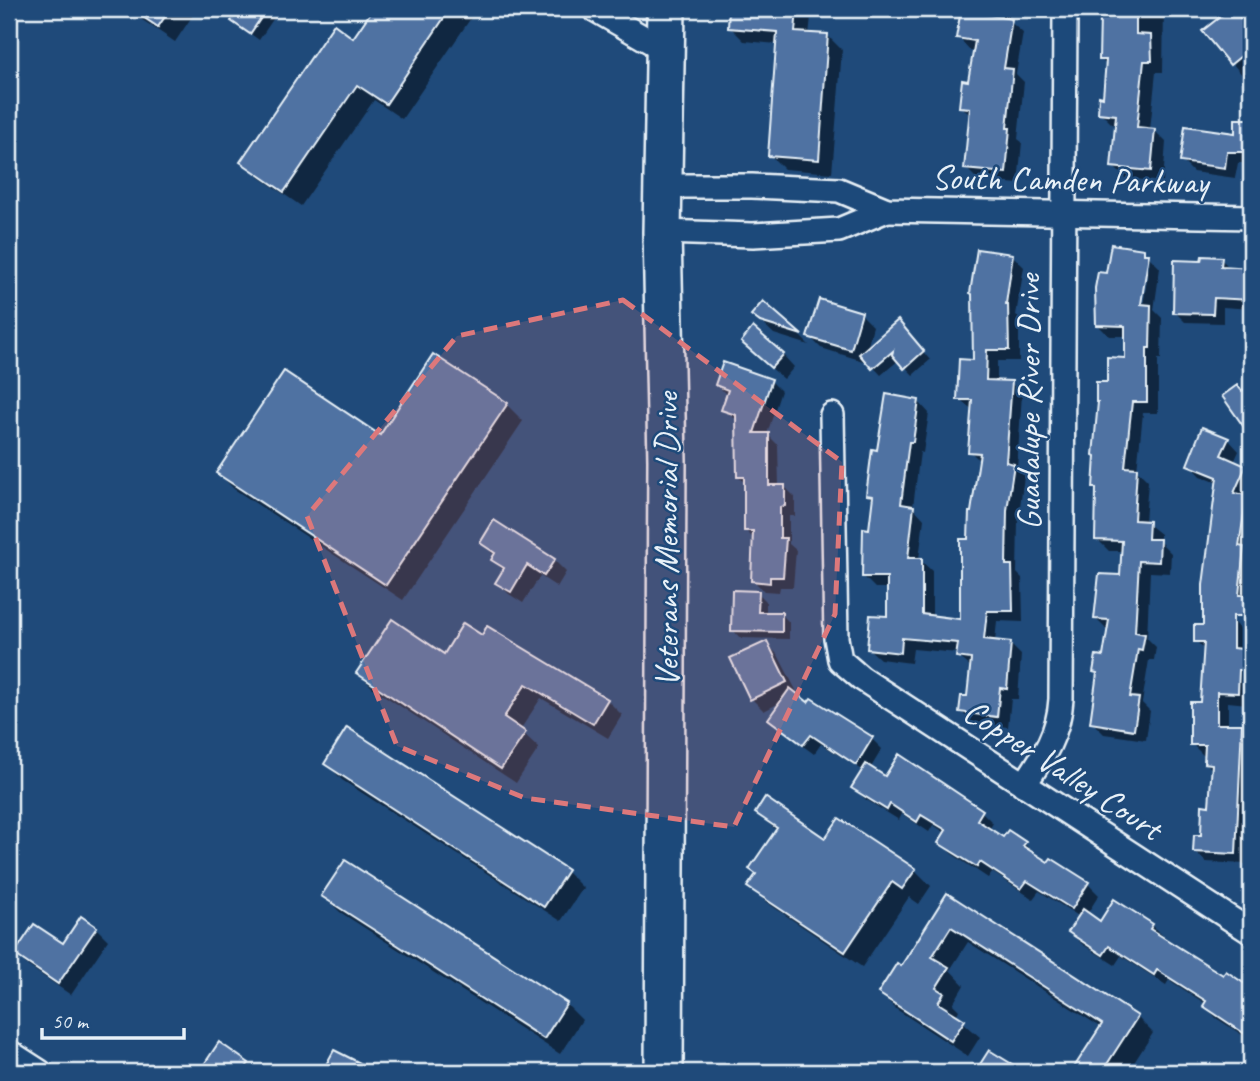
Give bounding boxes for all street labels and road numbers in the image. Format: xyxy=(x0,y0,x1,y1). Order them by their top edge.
street label: South Camden Parkway xyxy=(931,155,1212,204)
street label: Guadalupe River Drive xyxy=(1006,271,1051,530)
street label: Veterans Memorial Drive xyxy=(644,390,689,688)
street label: Copper Valley Court xyxy=(955,688,1173,852)

